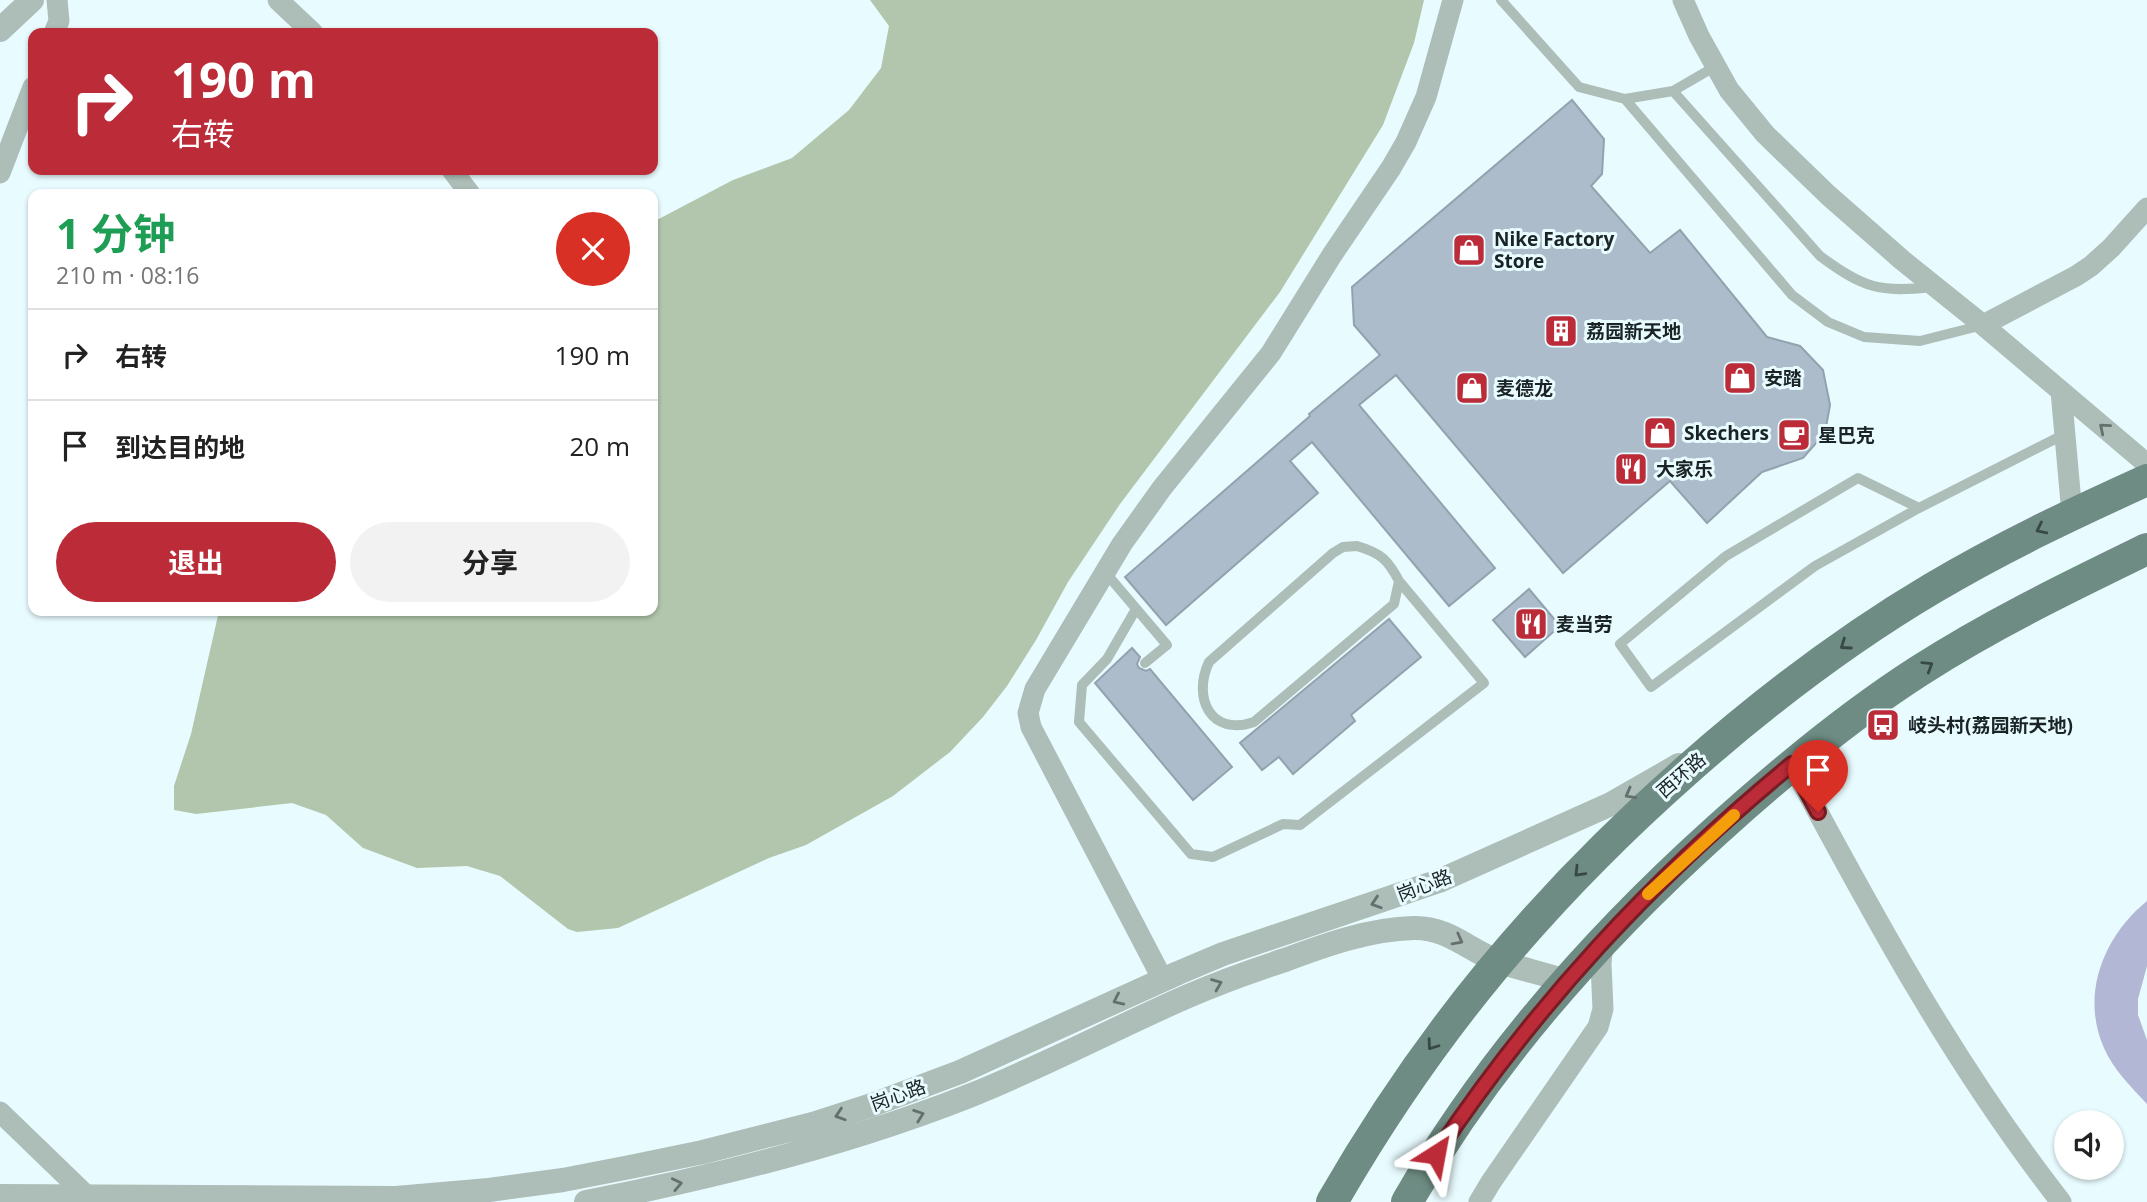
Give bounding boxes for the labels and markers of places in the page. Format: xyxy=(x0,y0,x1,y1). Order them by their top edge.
place label: Nike Factory Store xyxy=(1494,226,1615,274)
shop icon: Nike Factory Store xyxy=(1450,231,1488,269)
building icon: 荔园新天地 xyxy=(1542,312,1580,350)
place label: 荔园新天地 xyxy=(1586,318,1681,344)
shop icon: 安踏 xyxy=(1721,359,1759,397)
place label: 安踏 xyxy=(1764,365,1802,391)
shop icon: 麦德龙 xyxy=(1453,369,1491,407)
place label: 麦德龙 xyxy=(1496,375,1553,401)
shop icon: Skechers xyxy=(1641,414,1679,452)
cafe icon: 星巴克 xyxy=(1775,416,1813,454)
place label: Skechers xyxy=(1684,420,1769,446)
place label: 星巴克 xyxy=(1818,422,1875,448)
restaurant icon: 大家乐 xyxy=(1612,450,1650,488)
place label: 大家乐 xyxy=(1656,456,1713,482)
restaurant icon: 麦当劳 xyxy=(1512,605,1550,643)
place label: 麦当劳 xyxy=(1556,611,1613,637)
bus stop icon: 岐头村(荔园新天地) xyxy=(1864,706,1902,744)
place label: 岐头村(荔园新天地) xyxy=(1908,712,2073,738)
pin xyxy=(1788,740,1848,812)

